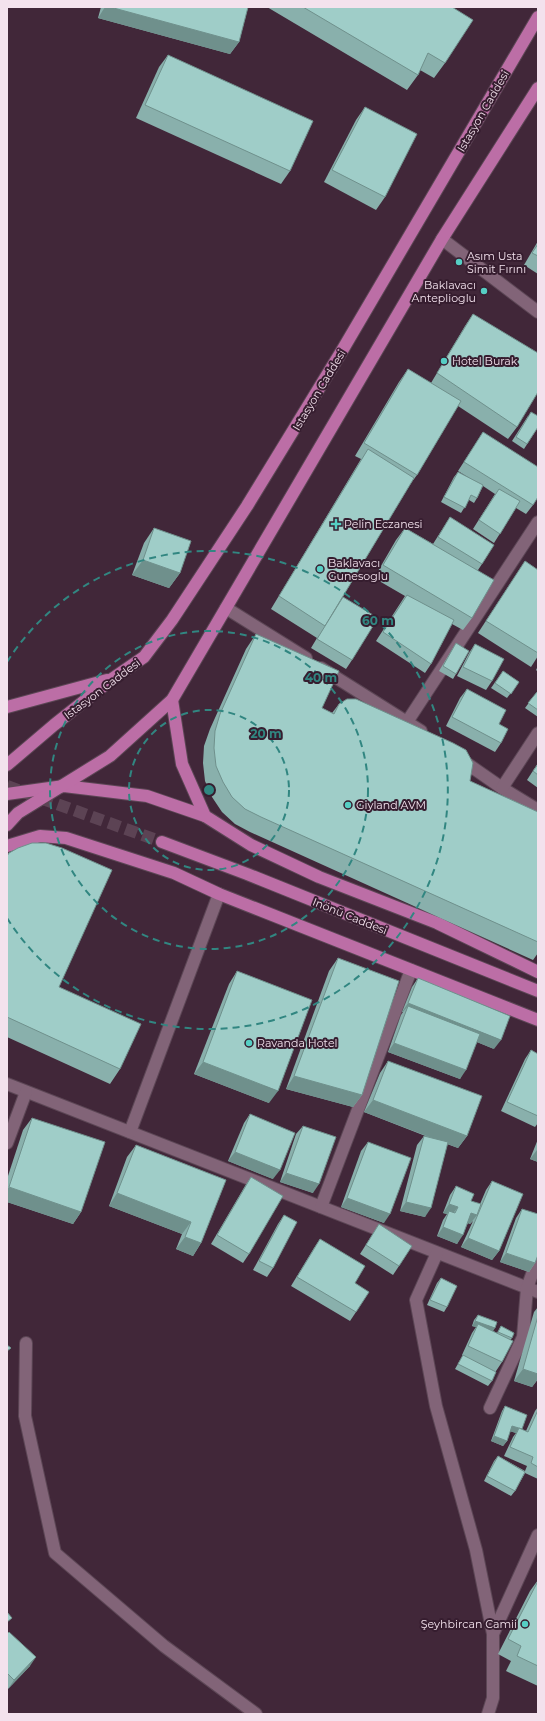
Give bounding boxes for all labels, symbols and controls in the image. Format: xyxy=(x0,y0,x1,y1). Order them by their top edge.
street label: Istasyon Caddesi xyxy=(454,68,512,154)
place label: Asım Usta Simit Fırını xyxy=(467,249,526,276)
marker: Asım Usta Simit Fırını xyxy=(454,257,464,267)
place label: Baklavacı Anteplioglu xyxy=(412,278,476,305)
marker: Baklavacı Anteplioglu xyxy=(479,286,489,296)
street label: Istasyon Caddesi xyxy=(289,347,349,433)
place label: Hotel Burak xyxy=(452,354,518,368)
marker: Hotel Burak xyxy=(439,356,449,366)
place label: Pelin Eczanesi xyxy=(344,517,423,531)
marker: Pelin Eczanesi xyxy=(331,519,341,529)
place label: Baklavacı Gunesoglu xyxy=(328,556,388,583)
marker: Baklavacı Gunesoglu xyxy=(315,564,325,574)
text: 60 m xyxy=(362,613,394,628)
street label: Istasyon Caddesi xyxy=(61,656,143,722)
text: 40 m xyxy=(305,670,337,685)
text: 20 m xyxy=(250,726,282,741)
centre of rings xyxy=(202,783,216,797)
place label: Giyland AVM xyxy=(356,798,426,812)
marker: Giyland AVM xyxy=(343,800,353,810)
street label: Inönü Caddesi xyxy=(311,895,389,937)
place label: Ravanda Hotel xyxy=(257,1036,337,1050)
marker: Ravanda Hotel xyxy=(244,1038,254,1048)
place label: Şeyhbircan Camii xyxy=(421,1617,517,1631)
marker: Şeyhbircan Camii xyxy=(520,1619,530,1629)

